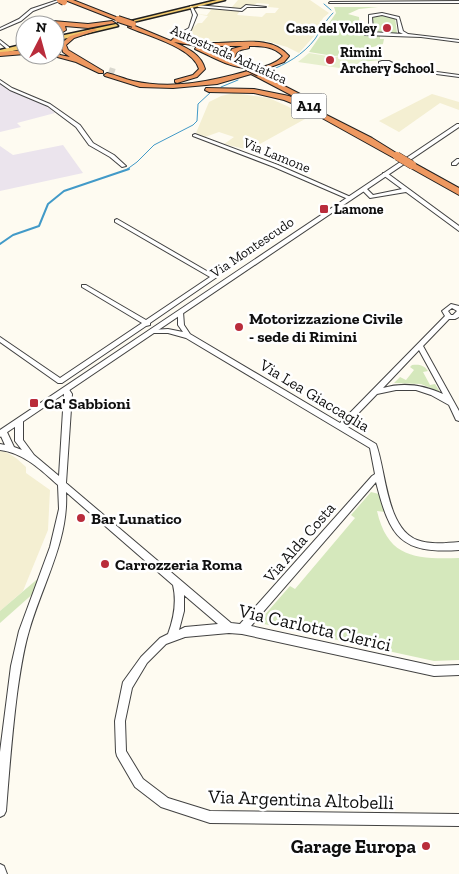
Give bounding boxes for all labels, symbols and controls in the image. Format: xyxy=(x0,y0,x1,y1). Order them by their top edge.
north arrow xyxy=(15,15,65,65)
text: N xyxy=(35,19,48,37)
place label: Casa del Volley xyxy=(286,20,378,37)
street label: Autostrada Adriatica xyxy=(168,21,290,88)
marker: Casa del Volley xyxy=(381,22,393,34)
place label: Rimini Archery School xyxy=(340,44,434,77)
marker: Rimini Archery School xyxy=(324,54,336,66)
road number: A14 xyxy=(292,94,326,118)
street label: Via Lamone xyxy=(240,134,313,177)
place label: Lamone xyxy=(334,201,384,218)
marker: Lamone xyxy=(318,203,330,215)
street label: Via Montescudo xyxy=(206,213,297,282)
place label: Motorizzazione Civile - sede di Rimini xyxy=(249,309,403,346)
marker: Motorizzazione Civile - sede di Rimini xyxy=(233,321,245,333)
street label: Via Lea Giaccaglia xyxy=(256,355,373,436)
place label: Ca' Sabbioni xyxy=(44,394,131,413)
marker: Ca' Sabbioni xyxy=(28,397,40,409)
street label: Via Alda Costa xyxy=(259,498,339,587)
place label: Bar Lunatico xyxy=(91,509,182,528)
marker: Bar Lunatico xyxy=(75,512,87,524)
place label: Carrozzeria Roma xyxy=(115,555,242,574)
marker: Carrozzeria Roma xyxy=(99,558,111,570)
street label: Via Carlotta Clerici xyxy=(235,599,394,656)
street label: Via Argentina Altobelli xyxy=(207,785,394,814)
place label: Garage Europa xyxy=(291,835,416,858)
marker: Garage Europa xyxy=(420,840,432,852)

